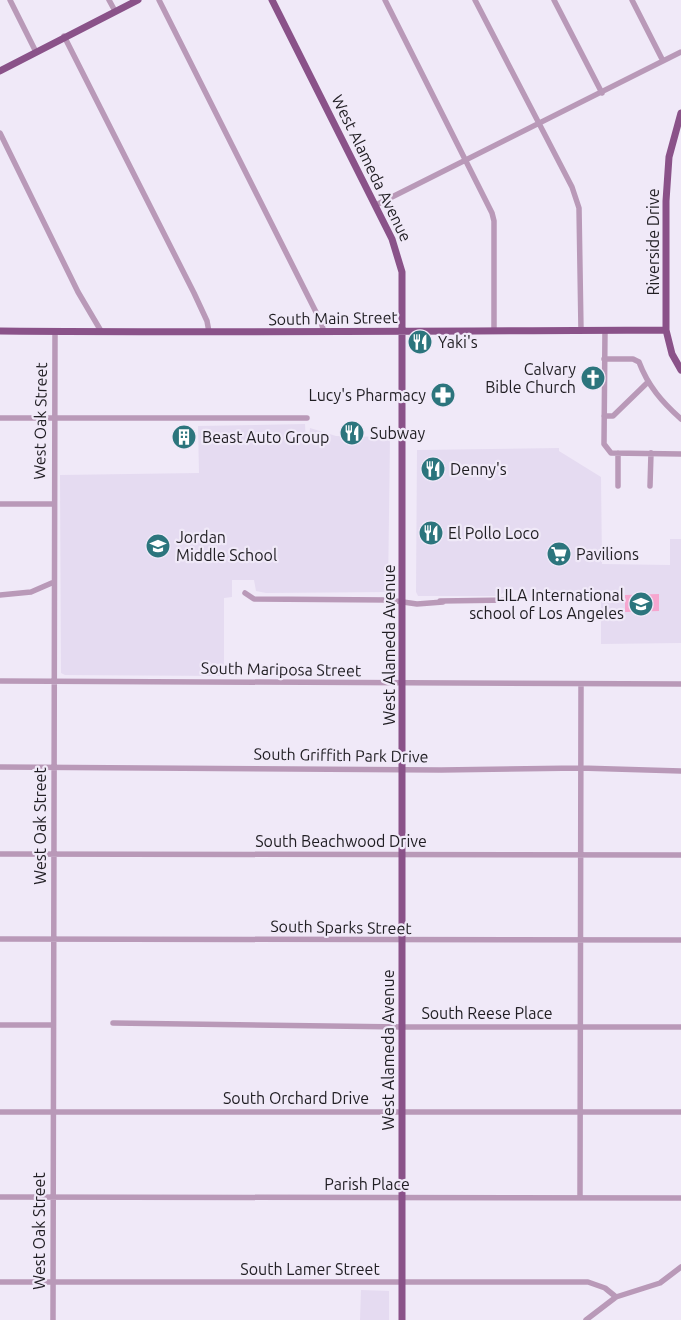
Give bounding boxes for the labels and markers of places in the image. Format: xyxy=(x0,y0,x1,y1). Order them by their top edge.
restaurant icon: Yaki's xyxy=(407,329,433,355)
place label: Yaki's xyxy=(438,333,478,351)
place label: Calvary Bible Church xyxy=(485,360,576,396)
church icon: Calvary Bible Church xyxy=(580,365,606,391)
pharmacy icon: Lucy's Pharmacy xyxy=(430,382,456,408)
place label: Lucy's Pharmacy xyxy=(309,386,426,404)
restaurant icon: Subway xyxy=(339,420,365,446)
building icon: Beast Auto Group xyxy=(171,424,197,450)
place label: Subway xyxy=(370,424,425,442)
place label: Beast Auto Group xyxy=(202,428,329,446)
restaurant icon: Denny's xyxy=(420,456,446,482)
place label: Denny's xyxy=(450,460,507,478)
restaurant icon: El Pollo Loco xyxy=(418,520,444,546)
place label: El Pollo Loco xyxy=(448,524,539,542)
place label: Jordan Middle School xyxy=(176,528,277,564)
school or university icon: Jordan Middle School xyxy=(145,533,171,559)
supermarket icon: Pavilions xyxy=(546,541,572,567)
place label: Pavilions xyxy=(576,545,639,563)
place label: LILA International school of Los Angeles xyxy=(469,586,624,622)
school or university icon: LILA International school of Los Angeles xyxy=(628,591,654,617)

